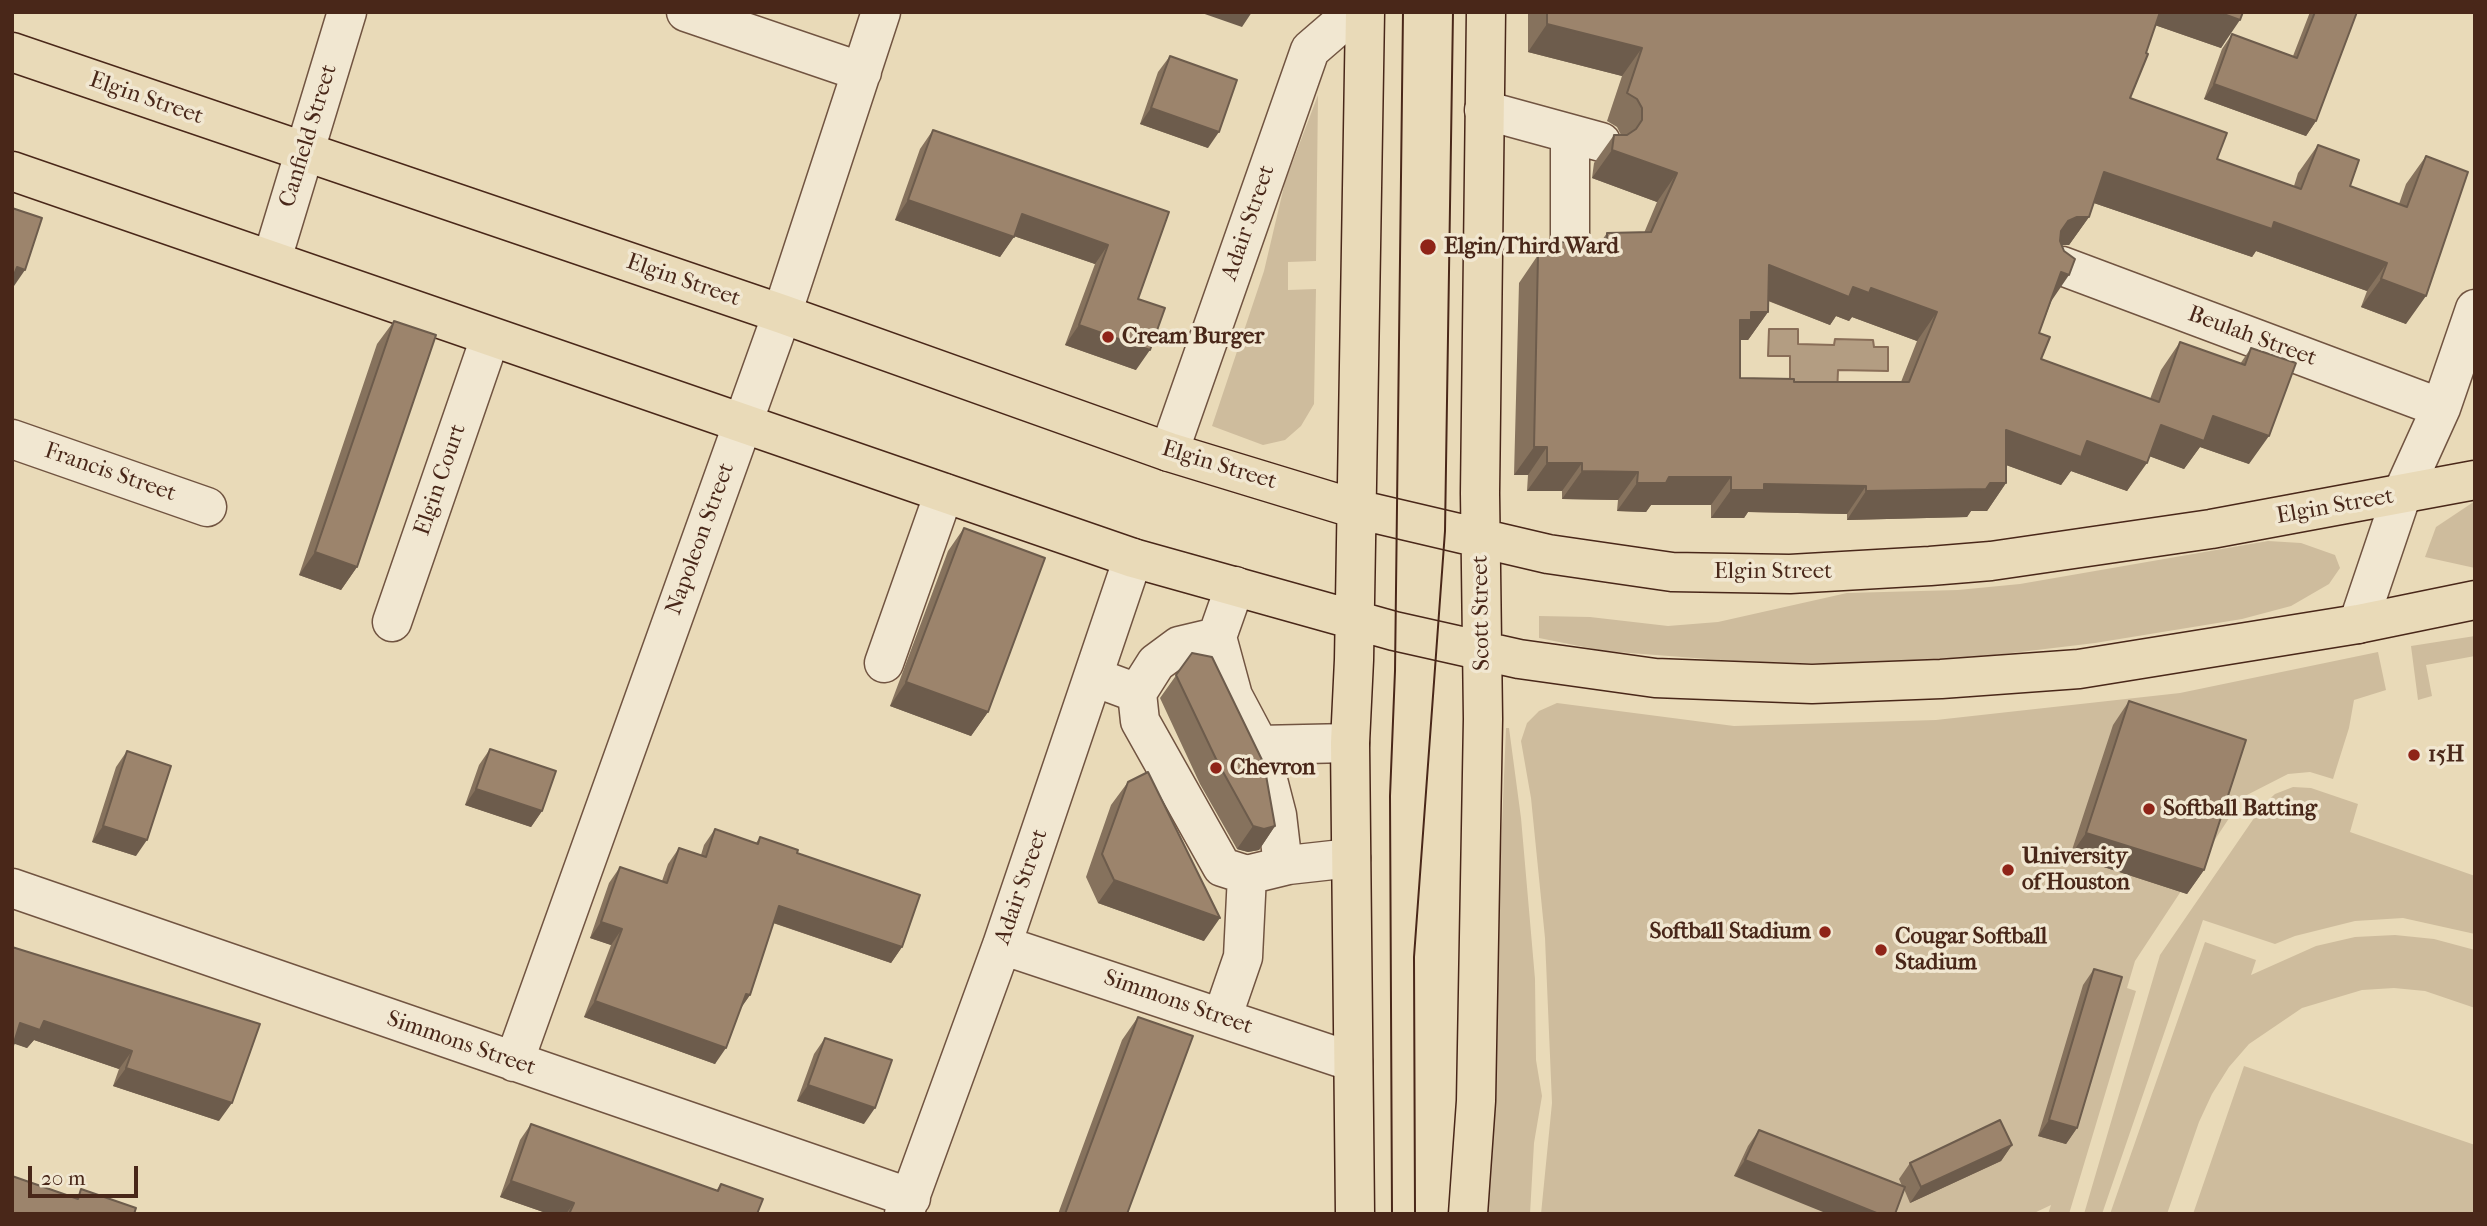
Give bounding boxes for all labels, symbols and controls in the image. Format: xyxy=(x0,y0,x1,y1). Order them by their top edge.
street label: Canfield Street xyxy=(274,61,344,211)
street label: Elgin Street xyxy=(85,67,207,131)
street label: Adair Street xyxy=(1216,162,1282,284)
place label: Elgin/Third Ward xyxy=(1444,233,1619,261)
marker: Elgin/Third Ward xyxy=(1418,237,1438,257)
street label: Elgin Street xyxy=(622,249,744,313)
street label: Beulah Street xyxy=(2184,301,2320,373)
place label: Cream Burger xyxy=(1122,323,1264,351)
marker: Cream Burger xyxy=(1100,329,1116,345)
street label: Elgin Court xyxy=(409,421,473,539)
street label: Elgin Street xyxy=(1158,435,1280,497)
street label: Francis Street xyxy=(41,438,179,508)
street label: Napoleon Street xyxy=(661,459,741,619)
street label: Elgin Street xyxy=(2274,483,2396,531)
street label: Scott Street xyxy=(1467,555,1497,671)
street label: Elgin Street xyxy=(1714,558,1832,586)
place label: 15H xyxy=(2428,741,2464,769)
marker: 15H xyxy=(2406,747,2422,763)
place label: Chevron xyxy=(1230,754,1315,782)
marker: Chevron xyxy=(1208,760,1224,776)
place label: Softball Batting xyxy=(2163,795,2317,823)
marker: Softball Batting xyxy=(2141,801,2157,817)
street label: Adair Street xyxy=(989,826,1055,948)
place label: University of Houston xyxy=(2022,843,2130,897)
marker: University of Houston xyxy=(2000,862,2016,878)
place label: Softball Stadium xyxy=(1649,918,1811,946)
place label: Cougar Softball Stadium xyxy=(1895,923,2047,977)
marker: Softball Stadium xyxy=(1817,924,1833,940)
marker: Cougar Softball Stadium xyxy=(1873,942,1889,958)
street label: Simmons Street xyxy=(1100,965,1256,1041)
street label: Simmons Street xyxy=(383,1006,539,1082)
scale bar xyxy=(32,1152,142,1196)
text: 20 m xyxy=(41,1166,85,1190)

